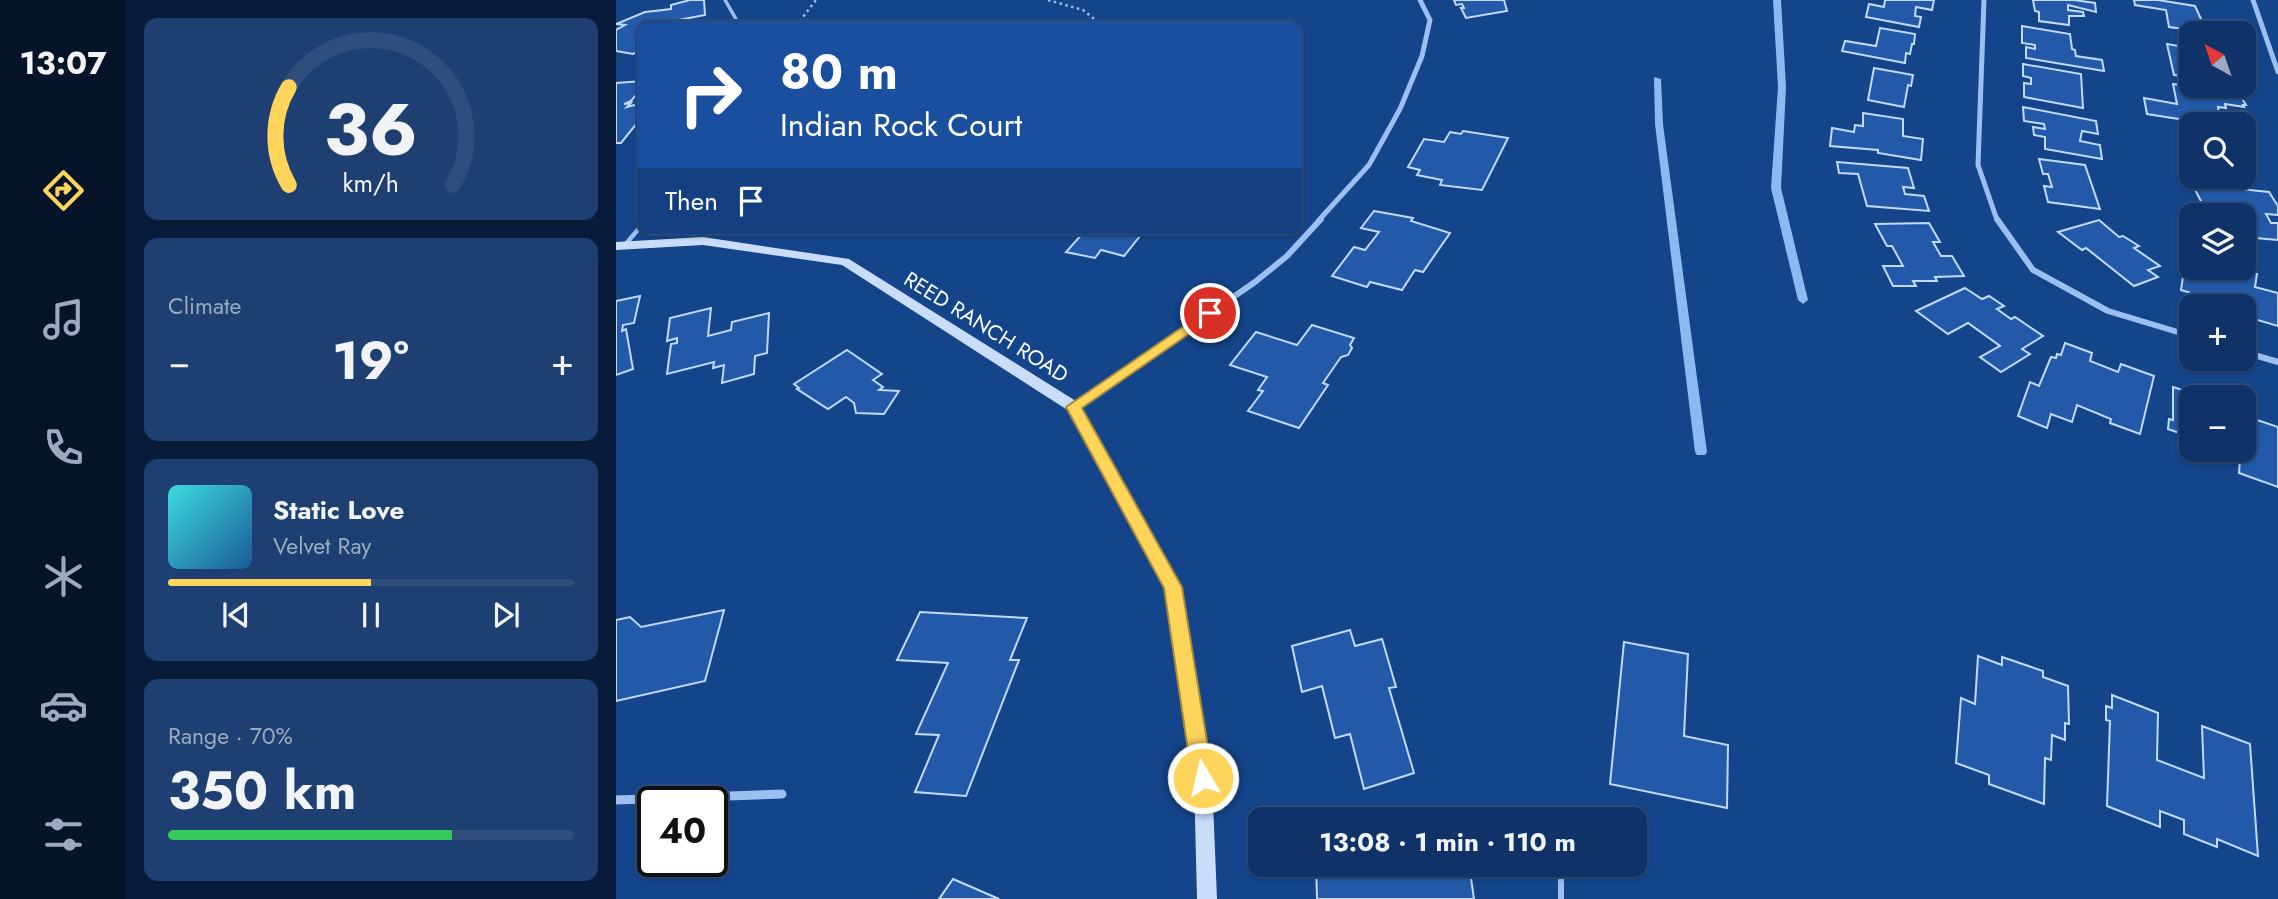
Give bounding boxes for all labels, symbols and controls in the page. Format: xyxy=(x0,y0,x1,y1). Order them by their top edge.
north arrow xyxy=(2179,21,2256,98)
map controls xyxy=(2179,21,2256,462)
text: 80 m xyxy=(780,37,898,107)
text: 13:07 xyxy=(20,40,106,86)
icon: right xyxy=(665,49,756,140)
text: 36 xyxy=(324,78,418,183)
text: Indian Rock Court xyxy=(780,102,1022,148)
button: search xyxy=(2179,112,2256,189)
text: km/h xyxy=(343,165,399,201)
icon: directions xyxy=(39,166,88,215)
text: Then xyxy=(665,182,718,220)
icon: arrive xyxy=(732,182,770,220)
button: layers xyxy=(2179,203,2256,280)
street label: REED RANCH ROAD xyxy=(898,264,1074,390)
pin xyxy=(1180,283,1240,343)
text: Climate xyxy=(168,289,241,323)
icon: arrive xyxy=(1191,294,1229,332)
button: + xyxy=(2179,294,2256,371)
icon: music xyxy=(39,295,88,344)
text: 19° xyxy=(332,323,409,399)
text: − xyxy=(168,334,190,389)
text: + xyxy=(551,334,574,389)
button: − xyxy=(2179,385,2256,462)
icon: phone xyxy=(39,423,88,472)
text: Static Love xyxy=(273,491,405,529)
text: Velvet Ray xyxy=(273,529,371,563)
icon: climate xyxy=(39,552,88,601)
icon: previous xyxy=(217,596,255,634)
icon: pause xyxy=(352,596,390,634)
icon: next xyxy=(487,596,525,634)
icon: car xyxy=(39,681,88,730)
text: Range · 70% xyxy=(168,719,293,753)
position arrow xyxy=(1166,741,1240,815)
text: 350 km xyxy=(168,753,357,829)
speed limit sign: 40 xyxy=(637,786,728,877)
icon: filters xyxy=(39,810,88,859)
text: 13:08 · 1 min · 110 m xyxy=(1319,823,1576,861)

